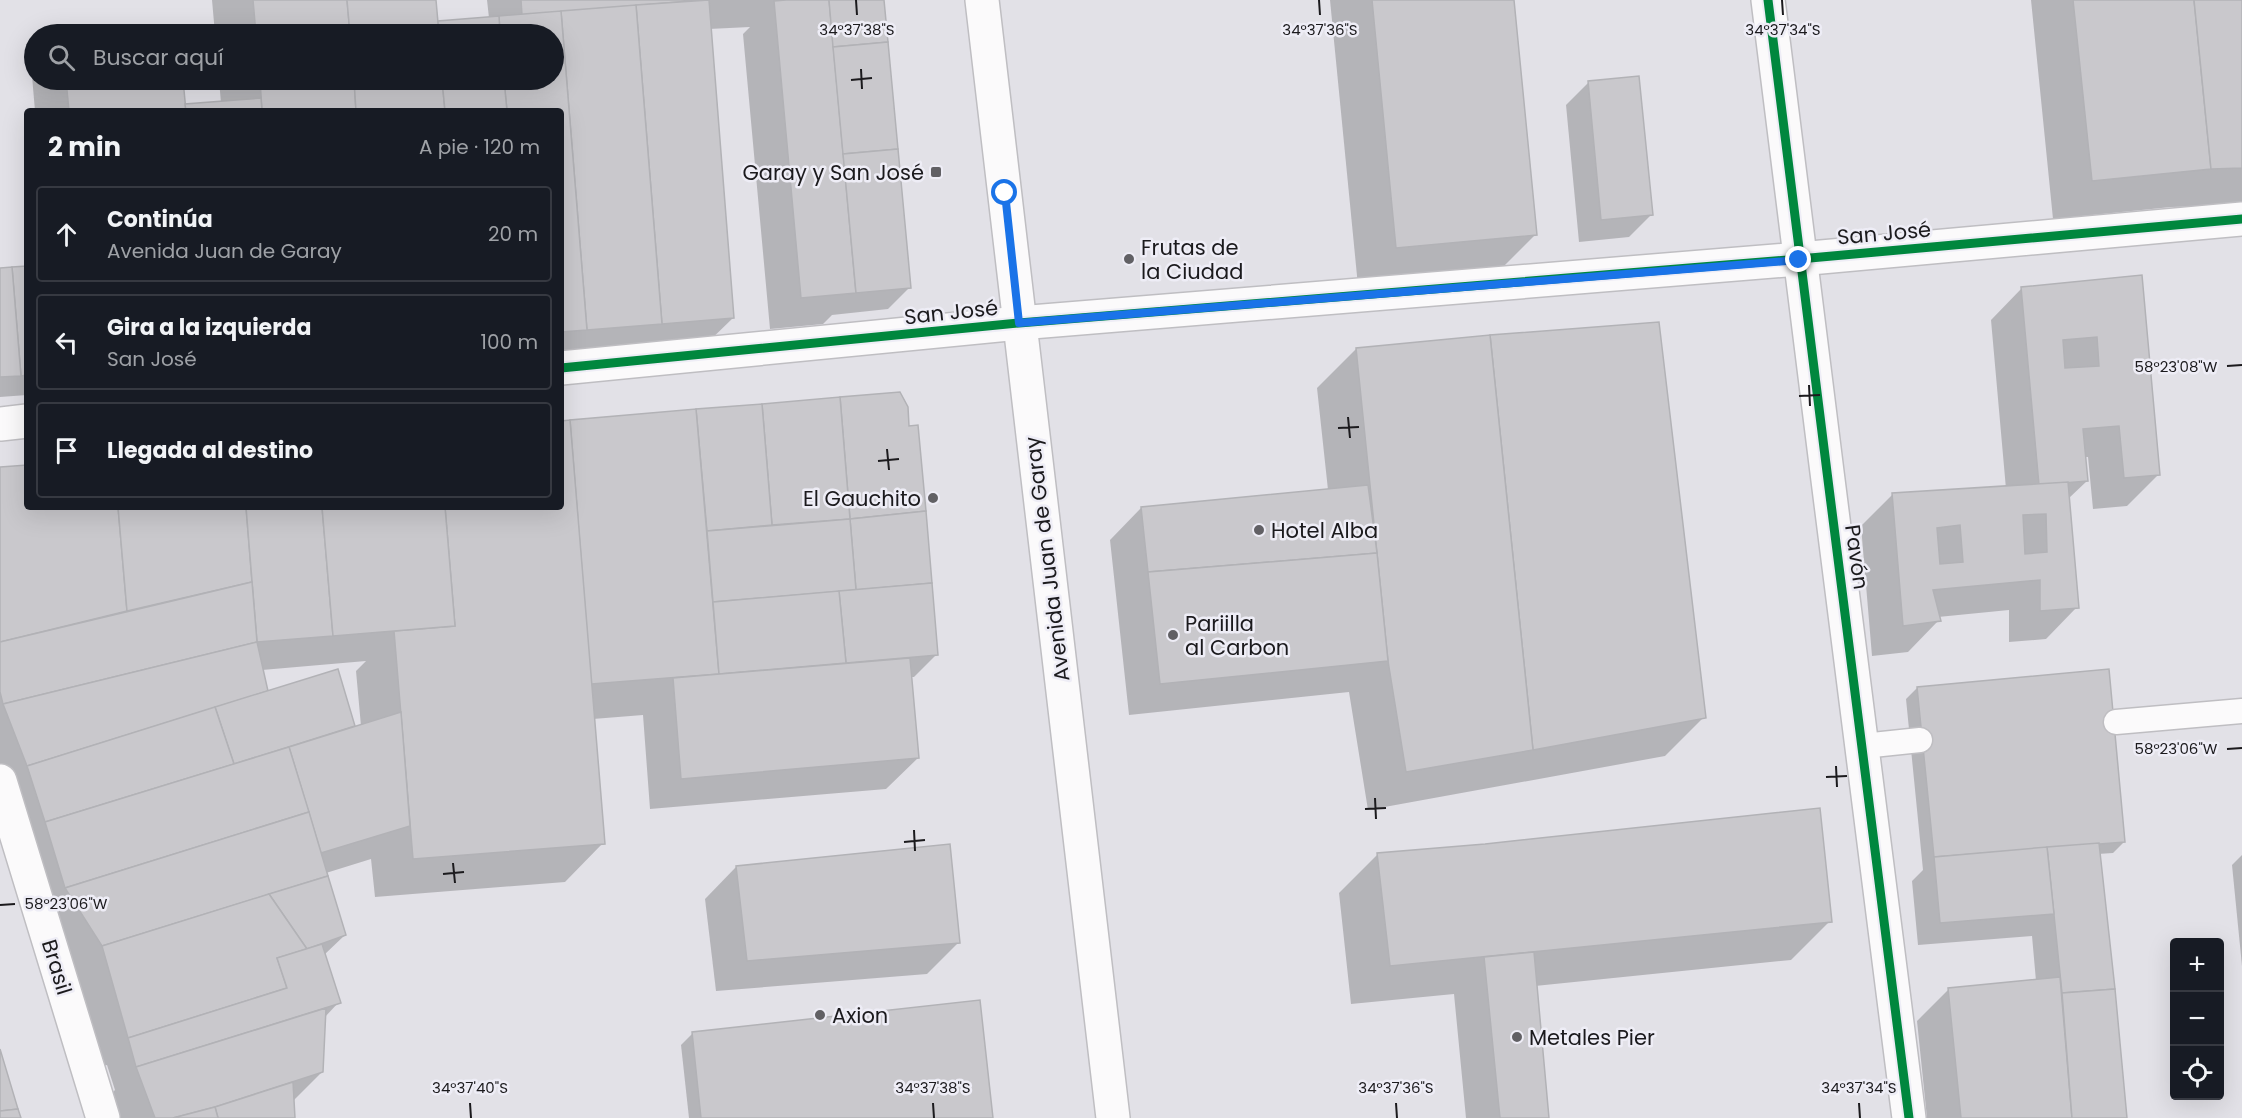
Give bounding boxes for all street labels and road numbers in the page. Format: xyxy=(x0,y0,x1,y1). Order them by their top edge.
street label: San José xyxy=(1836,214,1932,252)
street label: San José xyxy=(903,293,999,331)
street label: Avenida Juan de Garay xyxy=(1018,435,1076,683)
street label: Pavón xyxy=(1838,523,1876,591)
street label: Brasil xyxy=(35,936,79,998)

